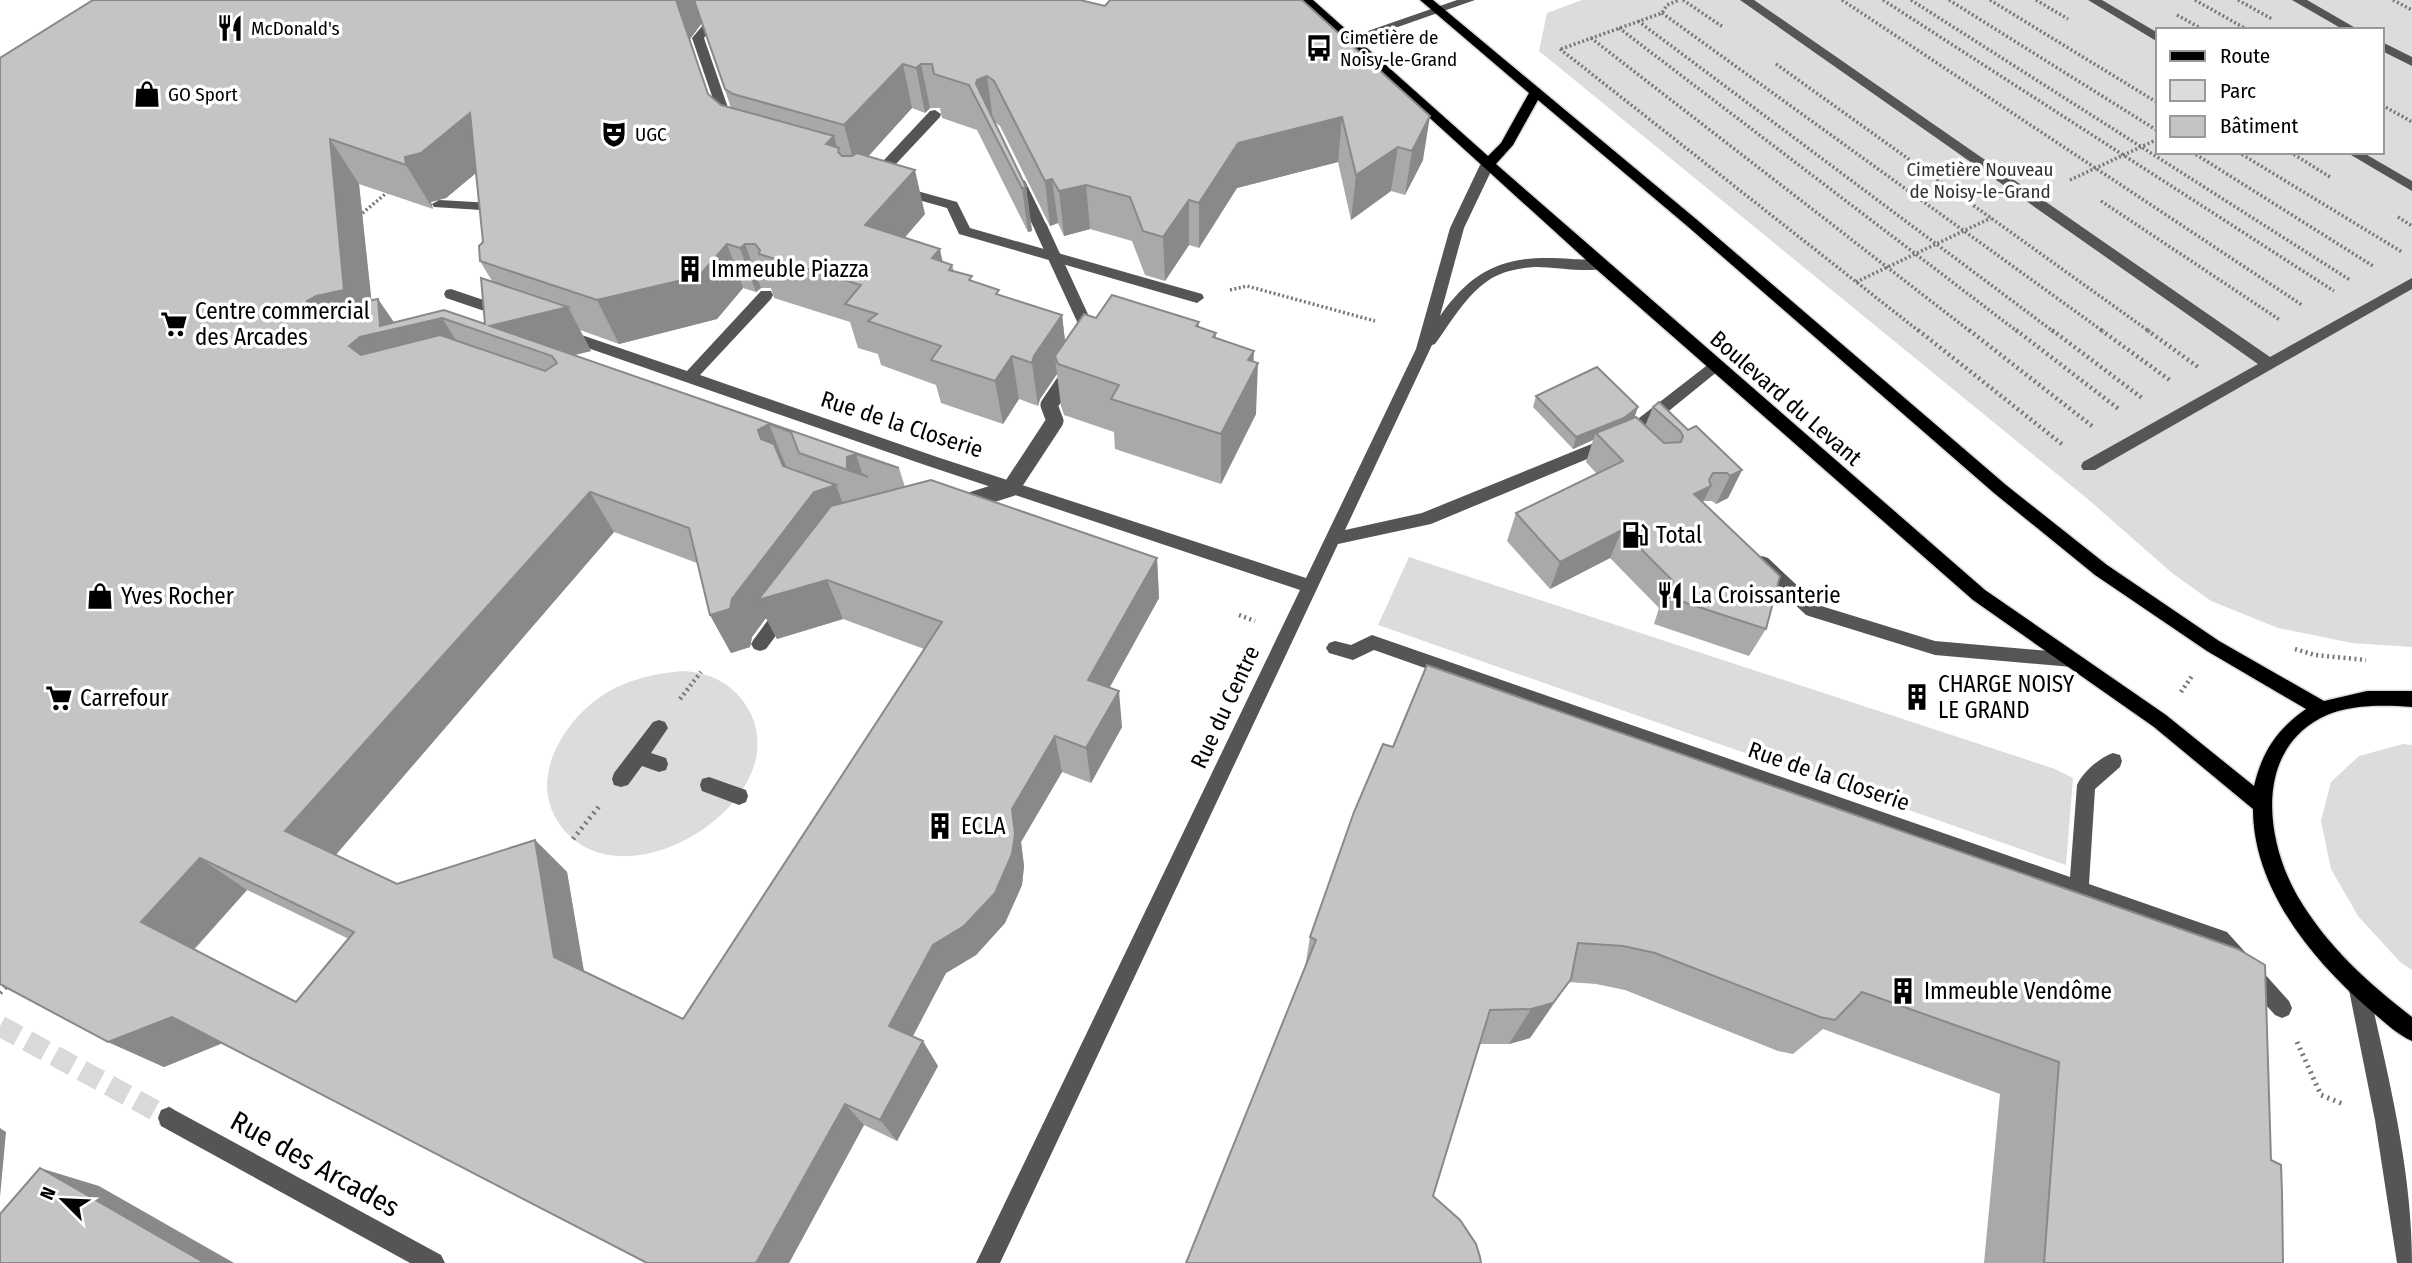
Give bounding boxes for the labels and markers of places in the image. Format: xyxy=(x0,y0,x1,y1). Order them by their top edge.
restaurant icon: McDonald's xyxy=(215,13,245,43)
place label: McDonald's xyxy=(251,17,340,40)
place label: Cimetière de Noisy-le-Grand xyxy=(1340,26,1457,71)
bus stop icon: Cimetière de Noisy-le-Grand xyxy=(1304,33,1334,63)
shop icon: GO Sport xyxy=(132,79,162,109)
place label: GO Sport xyxy=(168,83,238,106)
theatre icon: UGC xyxy=(599,119,629,149)
place label: UGC xyxy=(635,123,667,146)
building icon: Immeuble Piazza xyxy=(675,254,705,284)
place label: Immeuble Piazza xyxy=(711,255,869,283)
place label: Centre commercial des Arcades xyxy=(195,297,370,351)
supermarket icon: Centre commercial des Arcades xyxy=(159,309,189,339)
fuel station icon: Total xyxy=(1620,520,1650,550)
place label: Total xyxy=(1656,521,1702,549)
restaurant icon: La Croissanterie xyxy=(1655,580,1685,610)
shop icon: Yves Rocher xyxy=(85,581,115,611)
place label: La Croissanterie xyxy=(1691,581,1841,609)
place label: Yves Rocher xyxy=(121,582,234,610)
place label: CHARGE NOISY LE GRAND xyxy=(1938,670,2075,724)
building icon: CHARGE NOISY LE GRAND xyxy=(1902,682,1932,712)
supermarket icon: Carrefour xyxy=(44,683,74,713)
place label: Carrefour xyxy=(80,684,168,712)
building icon: ECLA xyxy=(925,811,955,841)
place label: ECLA xyxy=(961,812,1005,840)
building icon: Immeuble Vendôme xyxy=(1888,976,1918,1006)
place label: Immeuble Vendôme xyxy=(1924,977,2112,1005)

